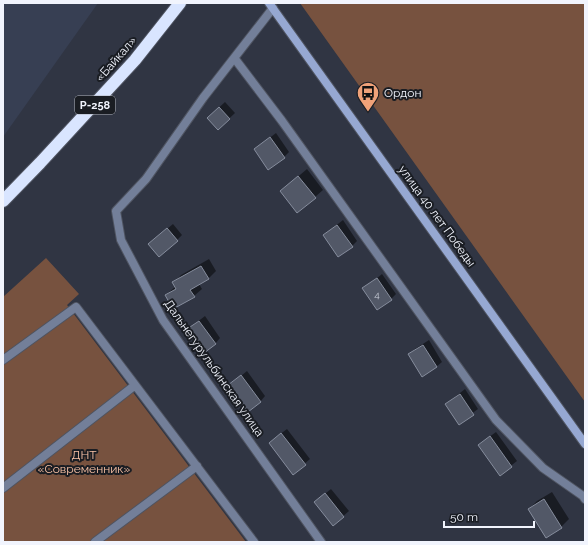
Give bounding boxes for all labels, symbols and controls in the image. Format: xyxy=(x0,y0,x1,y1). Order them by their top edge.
street label: «Байкал» xyxy=(93,34,139,84)
bus stop icon: Ордон xyxy=(355,80,381,113)
place label: Ордон xyxy=(384,86,421,100)
road number: Р-258 xyxy=(75,96,115,114)
street label: улица 40 лет Победы xyxy=(396,163,478,269)
house number: 4 xyxy=(374,289,380,300)
street label: Дальнегурульбинская улица xyxy=(161,297,267,439)
park label: ДНТ «Современник» xyxy=(38,448,131,476)
scale bar xyxy=(444,503,534,529)
text: 50 m xyxy=(450,510,478,524)

